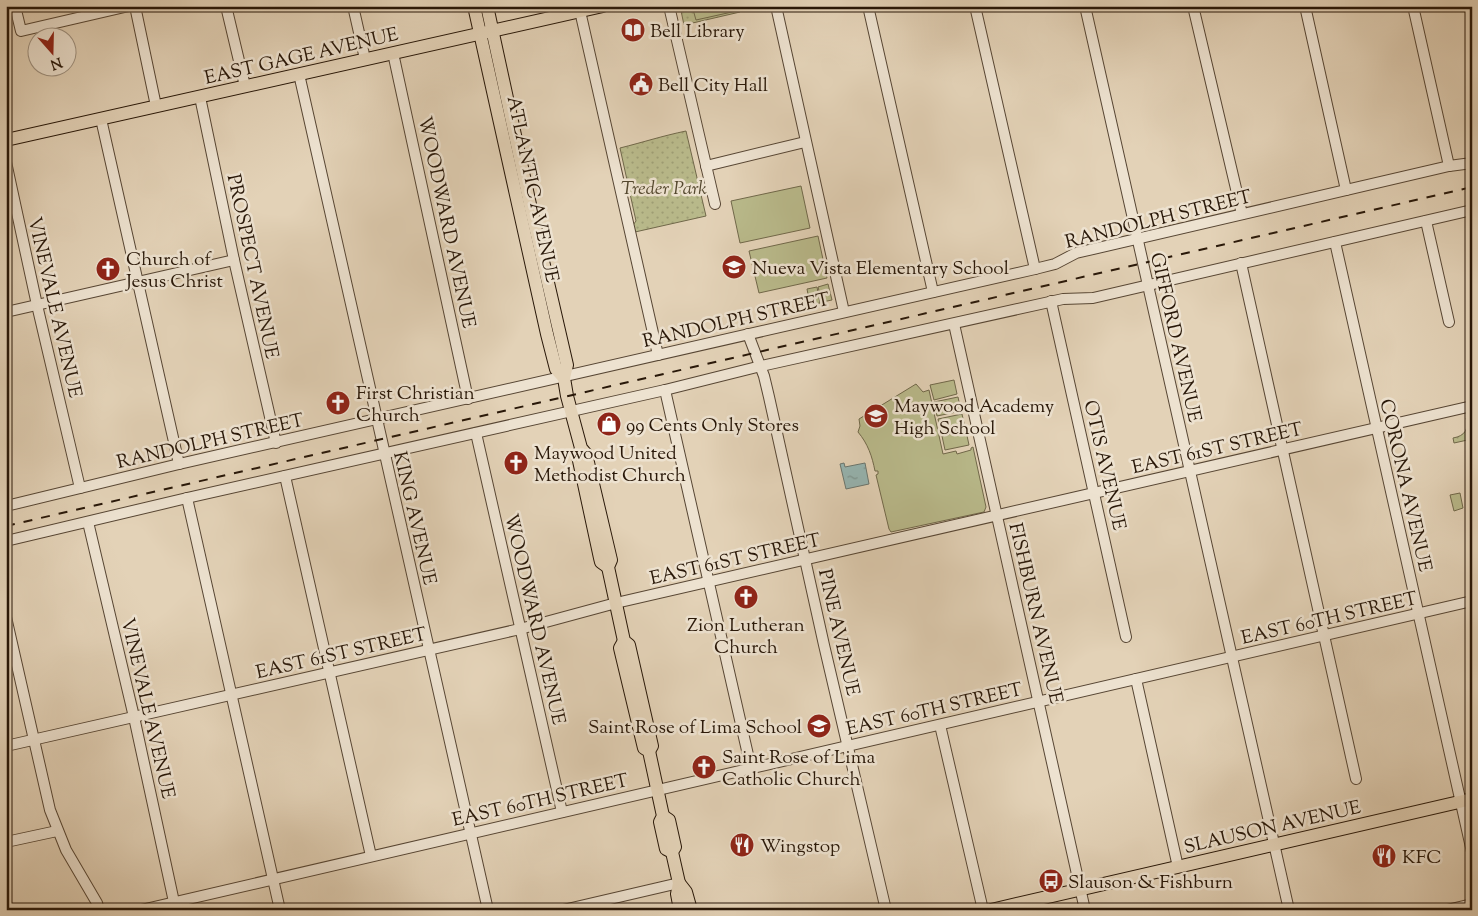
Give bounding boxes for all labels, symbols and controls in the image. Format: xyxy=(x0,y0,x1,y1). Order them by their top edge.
library icon: Bell Library xyxy=(620,17,646,43)
place label: Bell Library xyxy=(650,19,745,46)
street label: EAST GAGE AVENUE xyxy=(202,22,402,93)
north arrow xyxy=(28,28,78,78)
text: N xyxy=(47,51,64,74)
public building icon: Bell City Hall xyxy=(628,71,654,97)
place label: Bell City Hall xyxy=(658,73,768,100)
street label: ATLANTIC AVENUE xyxy=(499,94,565,286)
street label: WOODWARD AVENUE xyxy=(410,114,481,331)
street label: PROSPECT AVENUE xyxy=(219,172,284,362)
park label: Treder Park xyxy=(621,176,707,203)
street label: RANDOLPH STREET xyxy=(1062,184,1255,257)
street label: VINEVALE AVENUE xyxy=(20,214,88,401)
place label: Church of Jesus Christ xyxy=(125,247,224,296)
street label: GIFFORD AVENUE xyxy=(1142,250,1207,426)
school or university icon: Nueva Vista Elementary School xyxy=(721,254,747,280)
church icon: Church of Jesus Christ xyxy=(95,256,121,282)
place label: Nueva Vista Elementary School xyxy=(752,256,1009,283)
street label: RANDOLPH STREET xyxy=(640,287,833,356)
place label: First Christian Church xyxy=(356,381,475,430)
church icon: First Christian Church xyxy=(325,390,351,416)
place label: Maywood Academy High School xyxy=(894,394,1055,443)
street label: CORONA AVENUE xyxy=(1372,396,1438,575)
street label: OTIS AVENUE xyxy=(1075,398,1132,534)
school or university icon: Maywood Academy High School xyxy=(863,403,889,429)
street label: RANDOLPH STREET xyxy=(114,408,307,477)
shop icon: 99 Cents Only Stores xyxy=(596,411,622,437)
place label: 99 Cents Only Stores xyxy=(626,413,799,440)
street label: EAST 61ST STREET xyxy=(1130,417,1306,482)
place label: Maywood United Methodist Church xyxy=(534,441,686,490)
street label: KING AVENUE xyxy=(385,449,442,589)
church icon: Maywood United Methodist Church xyxy=(503,450,529,476)
street label: WOODWARD AVENUE xyxy=(496,511,571,728)
street label: FISHBURN AVENUE xyxy=(1001,520,1069,707)
street label: EAST 61ST STREET xyxy=(648,528,824,593)
street label: PINE AVENUE xyxy=(810,567,865,699)
church icon: Zion Lutheran Church xyxy=(733,584,759,610)
street label: EAST 60TH STREET xyxy=(1239,586,1420,653)
place label: Zion Lutheran Church xyxy=(687,613,805,662)
street label: VINEVALE AVENUE xyxy=(113,615,181,802)
street label: EAST 61ST STREET xyxy=(254,622,430,687)
street label: EAST 60TH STREET xyxy=(844,677,1025,744)
school or university icon: Saint Rose of Lima School xyxy=(806,713,832,739)
place label: Saint Rose of Lima School xyxy=(588,715,802,742)
place label: Saint Rose of Lima Catholic Church xyxy=(722,745,875,794)
church icon: Saint Rose of Lima Catholic Church xyxy=(691,754,717,780)
street label: EAST 60TH STREET xyxy=(450,768,631,835)
street label: SLAUSON AVENUE xyxy=(1181,795,1364,862)
restaurant icon: Wingstop xyxy=(729,832,755,858)
place label: Wingstop xyxy=(760,834,840,861)
restaurant icon: KFC xyxy=(1371,843,1397,869)
place label: KFC xyxy=(1402,845,1442,872)
bus stop icon: Slauson & Fishburn xyxy=(1038,868,1064,894)
place label: Slauson & Fishburn xyxy=(1068,870,1233,897)

